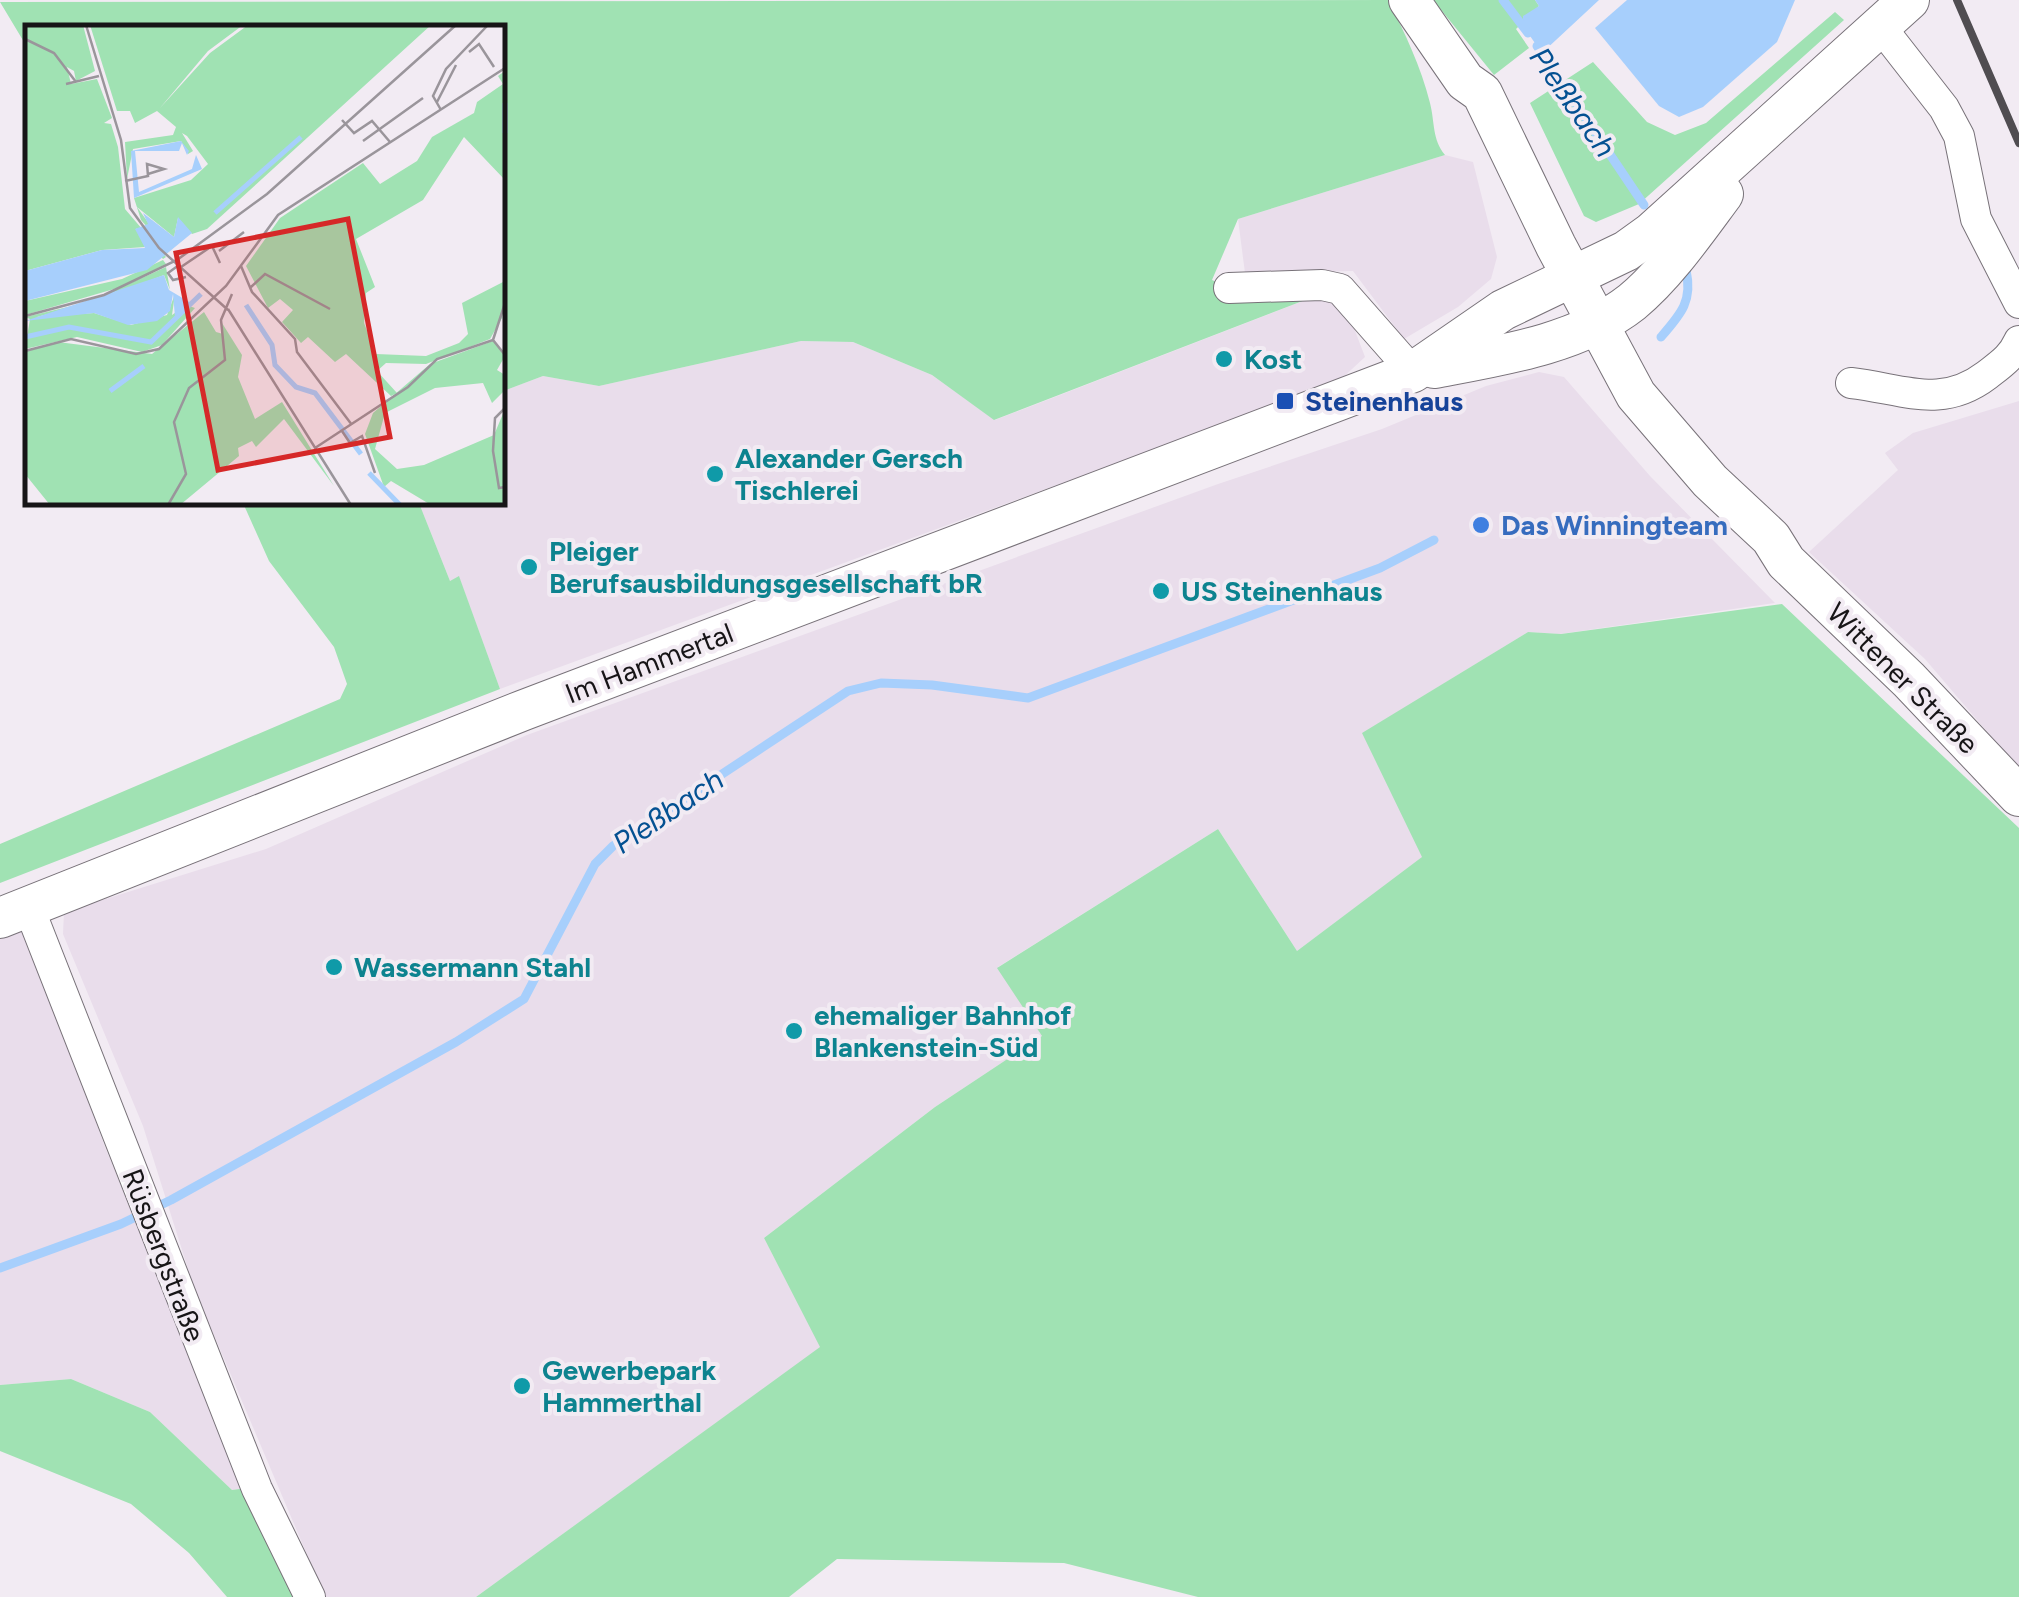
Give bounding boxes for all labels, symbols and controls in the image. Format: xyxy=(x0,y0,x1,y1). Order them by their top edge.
inset map xyxy=(25,25,505,505)
water label: Pleßbach xyxy=(1522,40,1624,164)
place label: Kost xyxy=(1244,342,1302,376)
marker: Kost xyxy=(1213,348,1235,370)
place label: Steinenhaus xyxy=(1305,384,1463,418)
marker: Steinenhaus xyxy=(1274,390,1296,412)
place label: Alexander Gersch Tischlerei xyxy=(735,441,963,507)
marker: Alexander Gersch Tischlerei xyxy=(704,463,726,485)
place label: Das Winningteam xyxy=(1501,508,1728,542)
marker: Das Winningteam xyxy=(1470,514,1492,536)
place label: Pleiger Berufsausbildungsgesellschaft bR xyxy=(549,534,983,600)
marker: Pleiger Berufsausbildungsgesellschaft bR xyxy=(518,556,540,578)
place label: US Steinenhaus xyxy=(1181,574,1382,608)
marker: US Steinenhaus xyxy=(1150,580,1172,602)
street label: Wittener Straße xyxy=(1820,595,1986,761)
street label: Im Hammertal xyxy=(560,615,738,711)
water label: Pleßbach xyxy=(606,761,730,861)
place label: Wassermann Stahl xyxy=(354,950,591,984)
marker: Wassermann Stahl xyxy=(323,956,345,978)
place label: ehemaliger Bahnhof Blankenstein-Süd xyxy=(814,998,1072,1064)
marker: ehemaliger Bahnhof Blankenstein-Süd xyxy=(783,1020,805,1042)
street label: Rüsbergstraße xyxy=(115,1164,213,1346)
place label: Gewerbepark Hammerthal xyxy=(542,1353,716,1419)
marker: Gewerbepark Hammerthal xyxy=(511,1375,533,1397)

